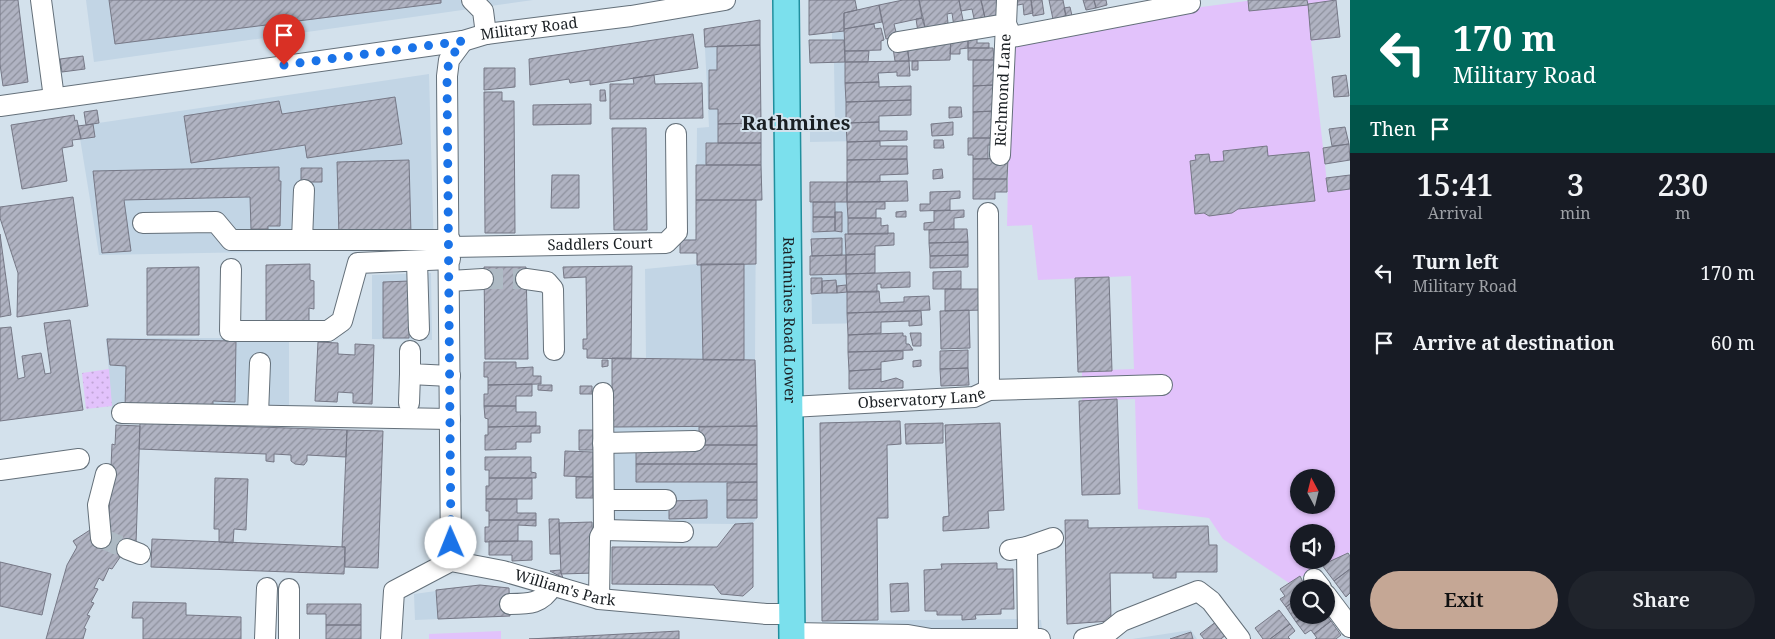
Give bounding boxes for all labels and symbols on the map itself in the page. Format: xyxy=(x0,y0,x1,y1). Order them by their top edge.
street label: Military Road xyxy=(479,12,579,44)
pin xyxy=(263,14,305,65)
street label: Richmond Lane xyxy=(989,33,1015,147)
district label: Rathmines xyxy=(742,109,850,136)
street label: Saddlers Court xyxy=(547,232,653,254)
street label: Rathmines Road Lower xyxy=(779,237,801,403)
street label: Observatory Lane xyxy=(857,382,989,412)
north arrow xyxy=(1290,469,1335,514)
position arrow xyxy=(424,516,476,568)
street label: William's Park xyxy=(512,564,617,609)

